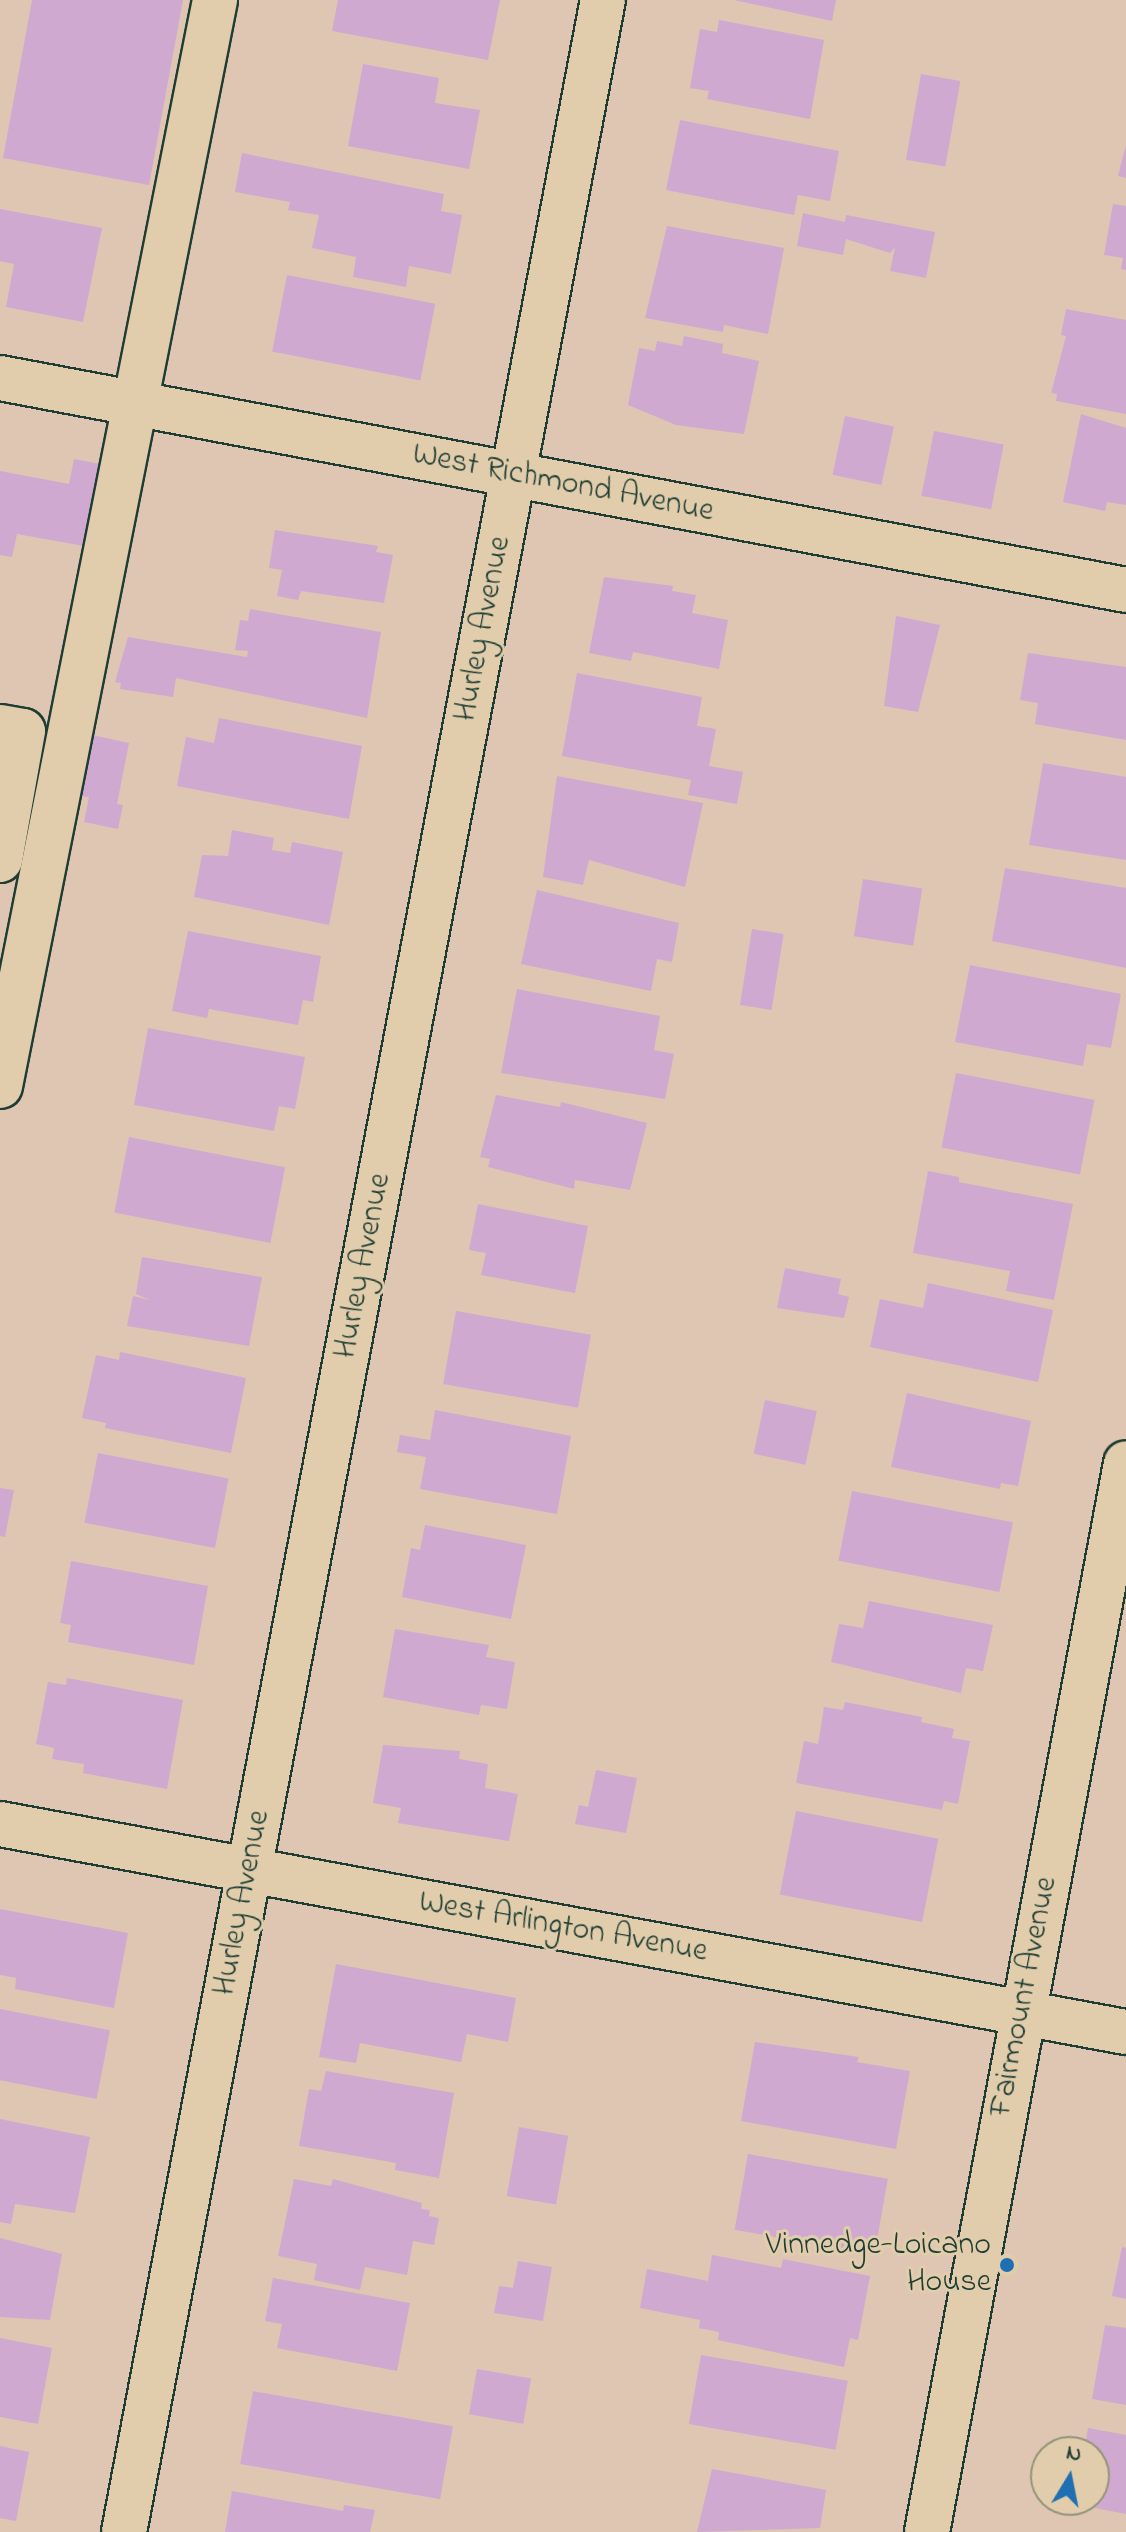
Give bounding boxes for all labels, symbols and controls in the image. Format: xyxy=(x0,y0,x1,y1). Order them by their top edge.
street label: West Richmond Avenue xyxy=(409,436,717,532)
street label: Hurley Avenue xyxy=(447,533,521,725)
street label: Hurley Avenue xyxy=(327,1170,401,1362)
street label: Hurley Avenue xyxy=(206,1807,280,1999)
street label: Fairmount Avenue xyxy=(983,1874,1067,2120)
street label: West Arlington Avenue xyxy=(416,1884,710,1972)
place label: Vinnedge-Loicano House xyxy=(766,2228,991,2303)
marker: Vinnedge-Loicano House xyxy=(998,2256,1016,2274)
north arrow xyxy=(1030,2436,1110,2516)
text: N xyxy=(1064,2437,1084,2471)

